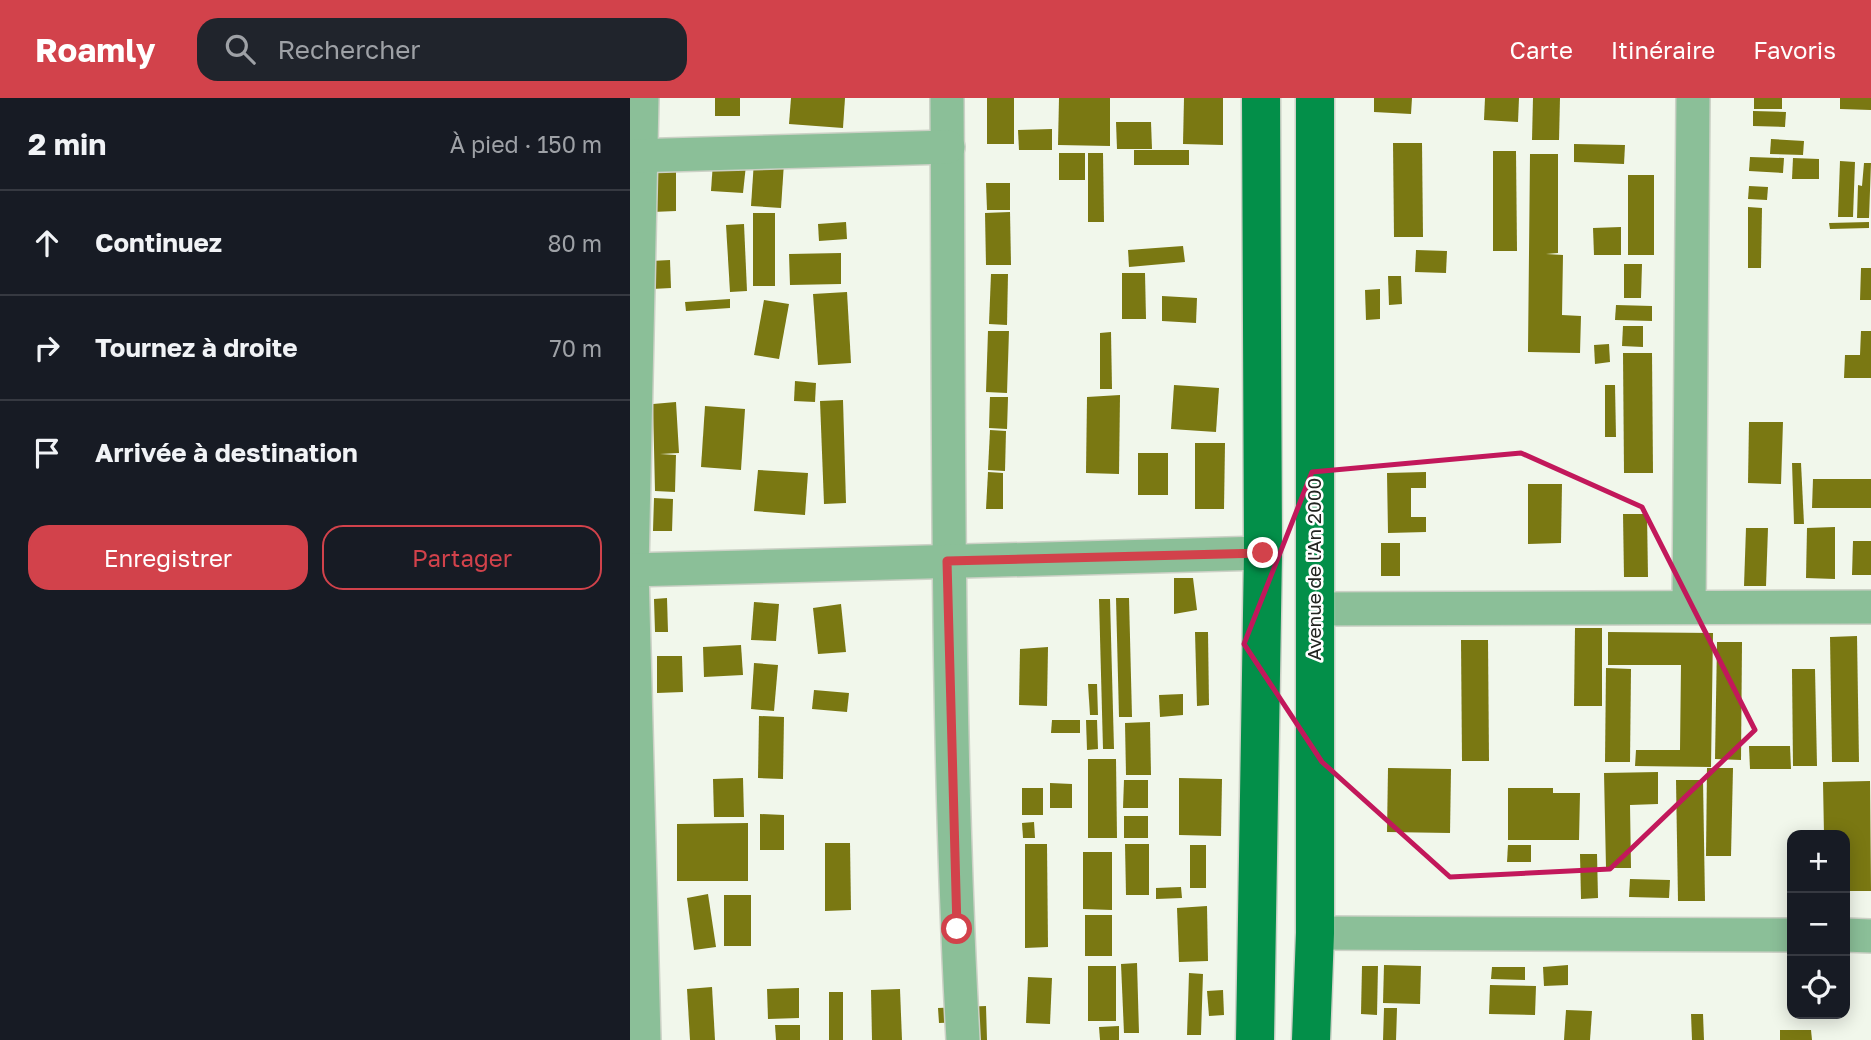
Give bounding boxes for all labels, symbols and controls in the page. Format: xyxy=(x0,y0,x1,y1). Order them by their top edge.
search box xyxy=(197,18,687,81)
text: Roamly xyxy=(35,30,155,69)
icon: search xyxy=(221,30,259,68)
text: Rechercher xyxy=(277,34,420,65)
text: Carte xyxy=(1510,35,1573,64)
text: Itinéraire xyxy=(1611,35,1715,64)
text: Favoris xyxy=(1753,35,1836,64)
text: 2 min xyxy=(28,126,106,162)
text: À pied · 150 m xyxy=(450,130,602,158)
icon: ahead xyxy=(28,224,66,262)
text: Continuez xyxy=(95,227,222,258)
text: 80 m xyxy=(548,229,602,257)
icon: right xyxy=(28,329,66,367)
text: Tournez à droite xyxy=(95,332,298,363)
text: 70 m xyxy=(549,334,602,362)
icon: arrive xyxy=(28,434,66,472)
text: Arrivée à destination xyxy=(95,437,358,468)
street label: Avenue de l'An 2000 xyxy=(1302,478,1325,660)
button: Enregistrer xyxy=(28,525,308,590)
button: Partager xyxy=(322,525,602,590)
route end xyxy=(1247,537,1278,568)
map controls xyxy=(1787,830,1850,1019)
button: + xyxy=(1787,830,1850,893)
button: − xyxy=(1787,893,1850,956)
route start xyxy=(941,913,972,944)
button: locate xyxy=(1787,956,1850,1019)

